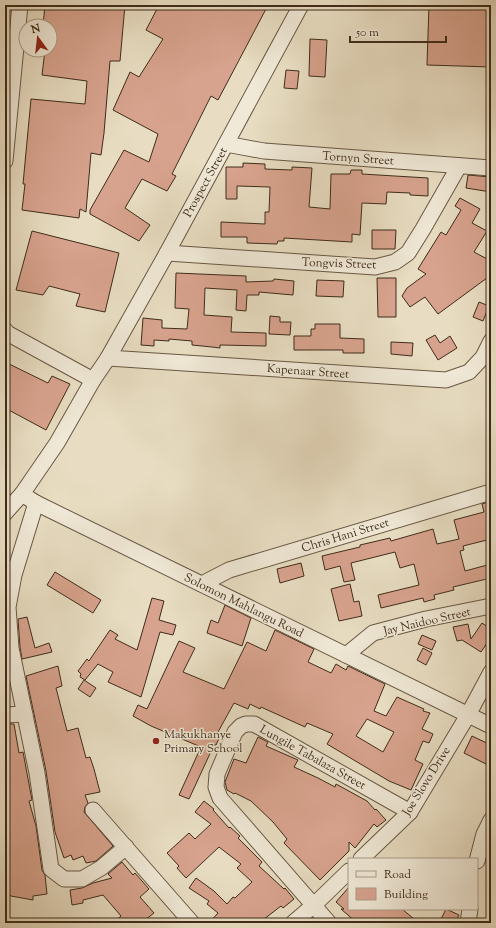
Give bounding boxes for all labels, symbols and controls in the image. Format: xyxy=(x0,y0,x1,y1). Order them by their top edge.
north arrow xyxy=(18,18,58,58)
scale bar xyxy=(350,18,446,44)
text: N xyxy=(28,20,42,38)
text: 50 m xyxy=(355,24,379,42)
street label: Prospect Street xyxy=(179,144,233,221)
street label: Tornyn Street xyxy=(321,148,394,170)
street label: Tongvis Street xyxy=(301,254,377,274)
street label: Kapenaar Street xyxy=(266,360,350,384)
street label: Chris Hani Street xyxy=(299,514,391,558)
street label: Solomon Mahlangu Road xyxy=(181,569,307,643)
street label: Jay Naidoo Street xyxy=(381,603,473,641)
street label: Lungile Tabalaza Street xyxy=(256,721,369,795)
place label: Makukhanye Primary School xyxy=(164,726,243,758)
marker: Makukhanye Primary School xyxy=(151,736,161,746)
street label: Joe Slovo Drive xyxy=(398,743,456,821)
legend xyxy=(348,858,478,910)
text: Road xyxy=(384,866,411,884)
text: Building xyxy=(384,886,428,904)

